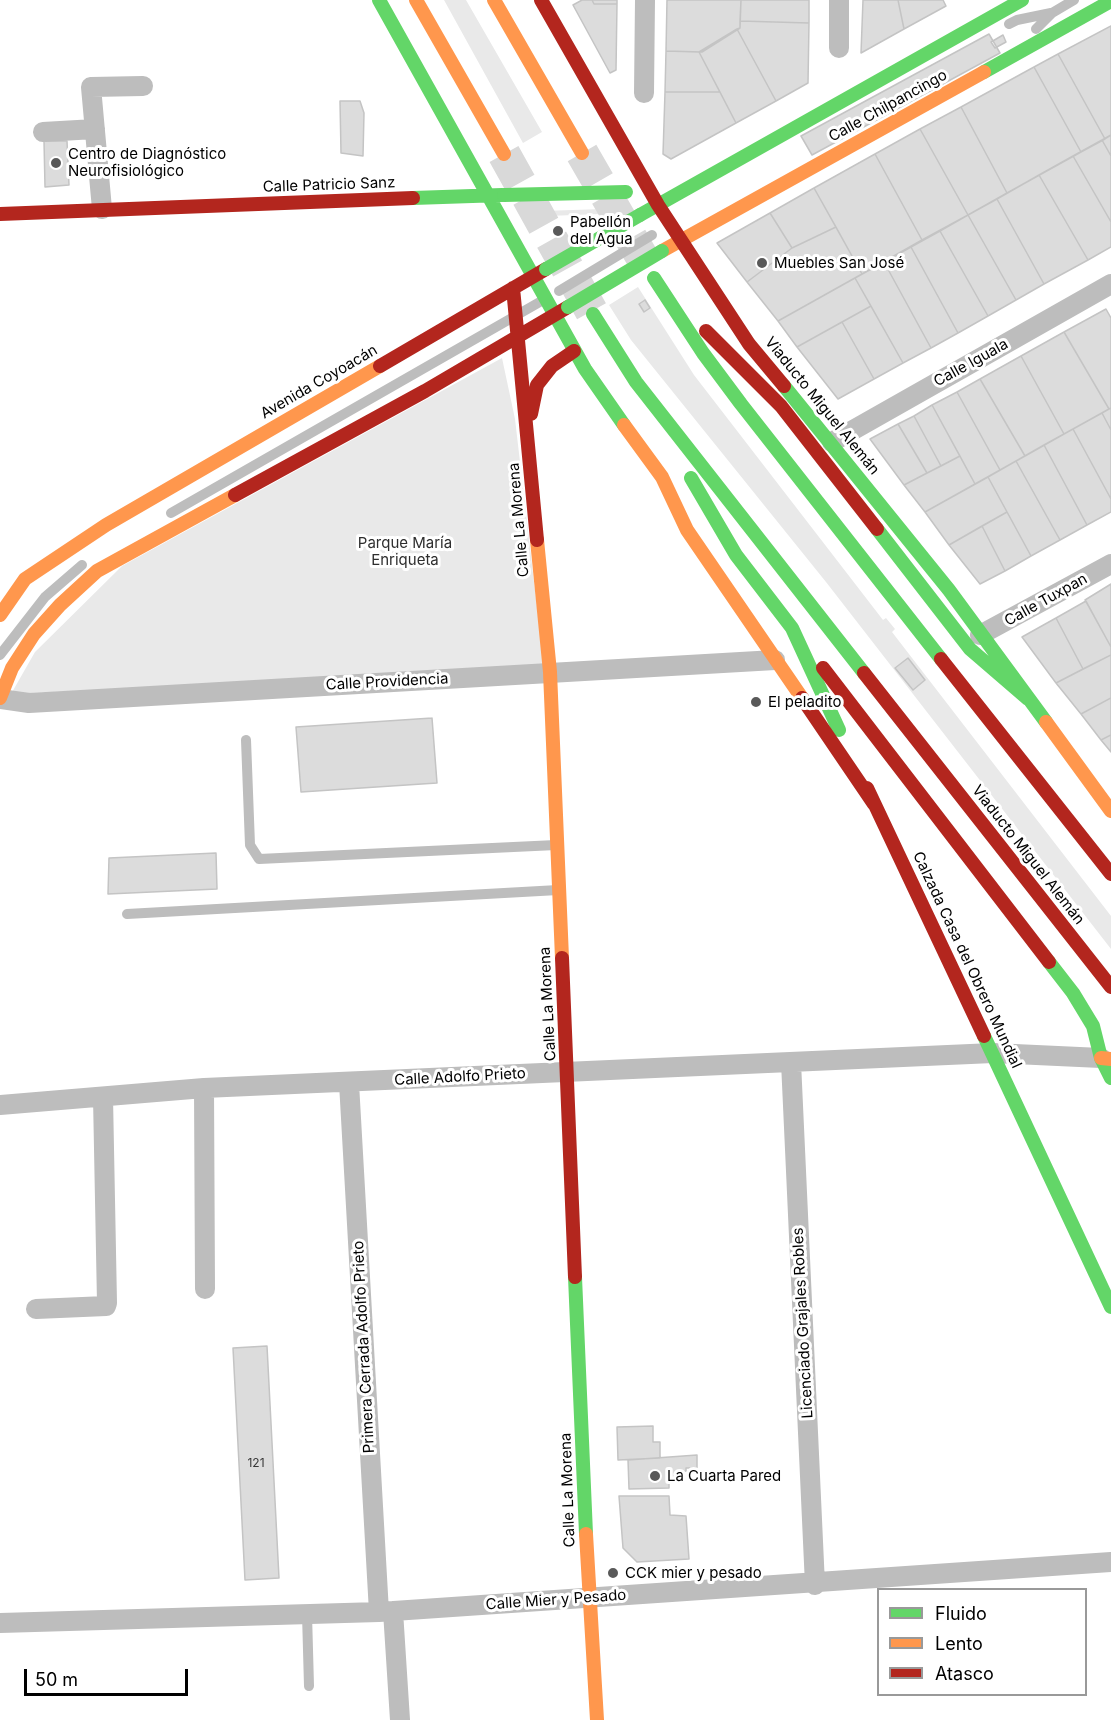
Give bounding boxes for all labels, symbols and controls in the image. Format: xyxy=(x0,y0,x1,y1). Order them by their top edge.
street label: Calle Chilpancingo xyxy=(826,66,950,146)
place label: Centro de Diagnóstico Neurofisiológico xyxy=(68,145,226,180)
marker: Centro de Diagnóstico Neurofisiológico xyxy=(49,156,63,170)
street label: Calle Patricio Sanz xyxy=(262,174,396,196)
place label: Pabellón del Agua xyxy=(570,213,633,248)
marker: Pabellón del Agua xyxy=(551,224,565,238)
place label: Muebles San José xyxy=(774,254,904,272)
marker: Muebles San José xyxy=(755,256,769,270)
street label: Viaducto Miguel Alemán xyxy=(761,334,883,478)
street label: Calle Iguala xyxy=(931,335,1011,391)
street label: Avenida Coyoacán xyxy=(257,341,381,423)
street label: Calle La Morena xyxy=(505,462,533,578)
park label: Parque María Enriqueta xyxy=(358,534,452,569)
street label: Calle Tuxpan xyxy=(1001,570,1091,630)
street label: Calle Providencia xyxy=(325,670,449,694)
place label: El peladito xyxy=(768,693,841,711)
marker: El peladito xyxy=(749,695,763,709)
street label: Viaducto Miguel Alemán xyxy=(968,782,1088,928)
street label: Calzada Casa del Obrero Mundial xyxy=(909,849,1025,1071)
street label: Calle La Morena xyxy=(536,946,560,1062)
street label: Calle Adolfo Prieto xyxy=(394,1065,526,1089)
street label: Licenciado Grajales Robles xyxy=(789,1227,817,1419)
street label: Primera Cerrada Adolfo Prieto xyxy=(349,1240,379,1454)
street label: Calle La Morena xyxy=(557,1432,579,1548)
house number: 121 xyxy=(247,1456,265,1470)
place label: La Cuarta Pared xyxy=(667,1467,781,1485)
marker: La Cuarta Pared xyxy=(648,1469,662,1483)
place label: CCK mier y pesado xyxy=(625,1564,762,1582)
marker: CCK mier y pesado xyxy=(606,1566,620,1580)
street label: Calle Mier y Pesado xyxy=(485,1586,627,1614)
legend xyxy=(877,1588,1087,1696)
text: Fluido xyxy=(935,1603,987,1624)
text: Lento xyxy=(935,1633,983,1654)
scale bar xyxy=(27,1657,190,1695)
text: Atasco xyxy=(935,1663,994,1684)
text: 50 m xyxy=(35,1669,78,1690)

